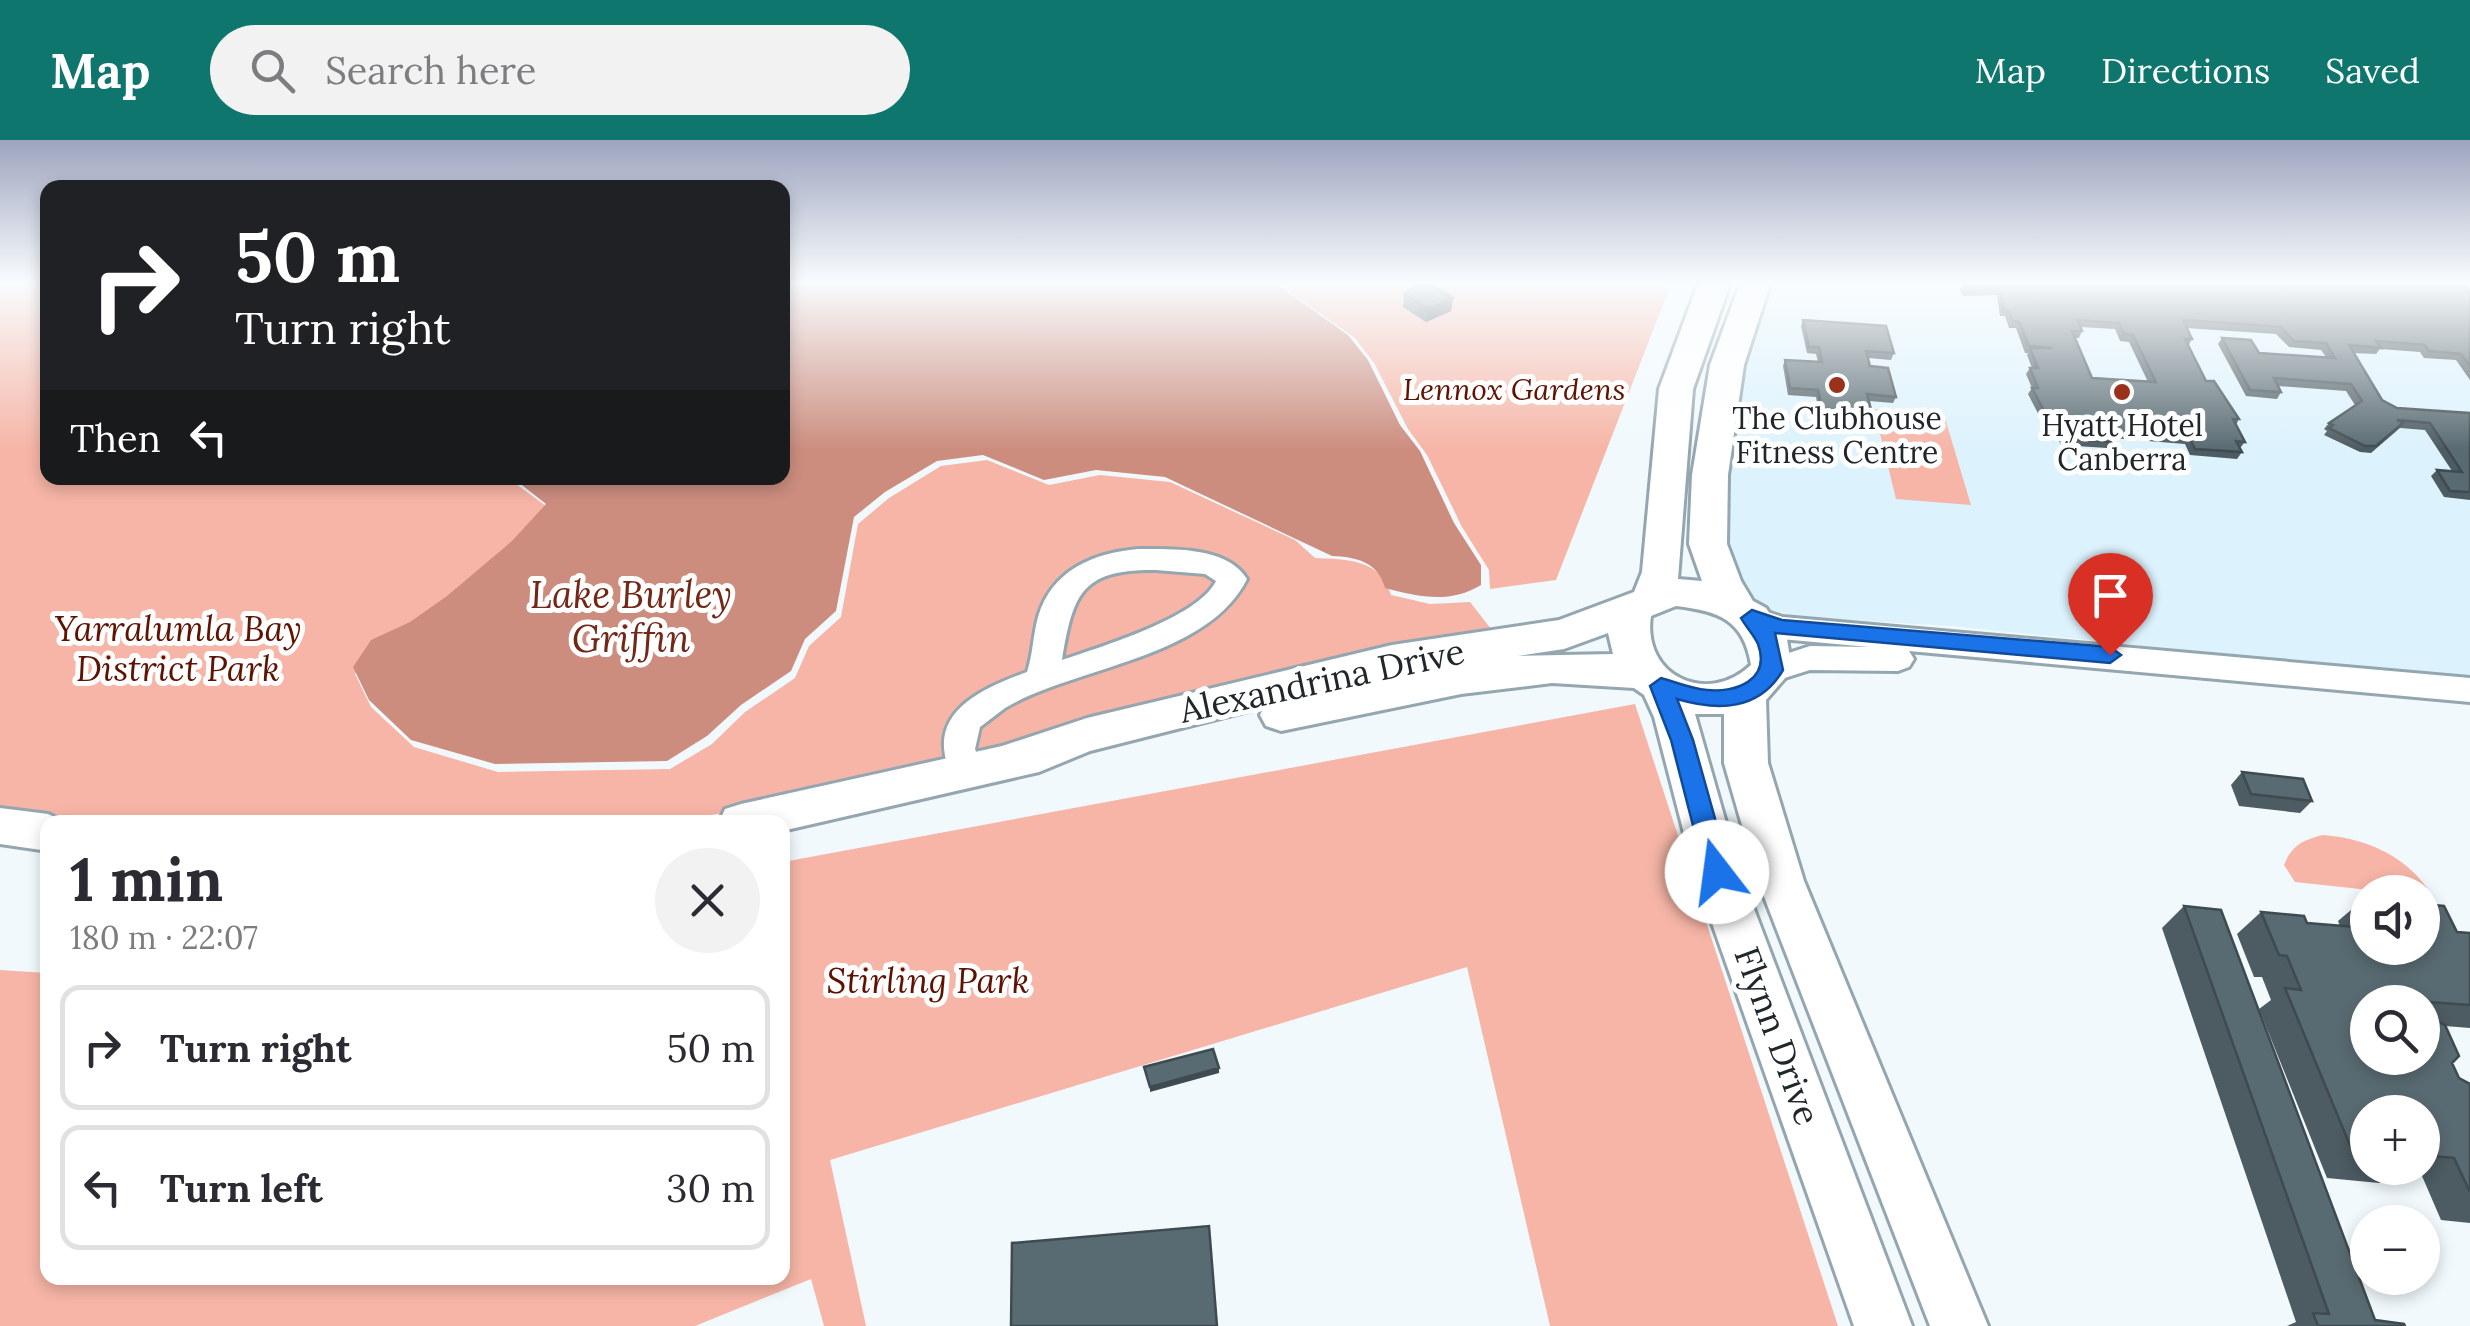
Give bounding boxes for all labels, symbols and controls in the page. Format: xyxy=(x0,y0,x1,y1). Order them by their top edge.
search box xyxy=(210,25,910,115)
text: Map xyxy=(50,40,150,101)
icon: search xyxy=(245,43,300,98)
text: Search here xyxy=(325,46,536,94)
text: Map xyxy=(1975,48,2046,93)
text: Directions xyxy=(2101,48,2270,93)
text: Saved xyxy=(2325,48,2420,93)
text: 50 m xyxy=(235,212,400,301)
icon: right xyxy=(70,220,200,350)
text: Turn right xyxy=(235,299,451,356)
park label: Lennox Gardens xyxy=(1403,370,1625,408)
marker: The Clubhouse Fitness Centre xyxy=(1826,374,1848,396)
marker: Hyatt Hotel Canberra xyxy=(2111,381,2133,403)
place label: The Clubhouse Fitness Centre xyxy=(1732,399,1942,471)
place label: Hyatt Hotel Canberra xyxy=(2041,406,2203,478)
icon: left xyxy=(181,410,236,465)
text: Then xyxy=(70,414,161,462)
pin xyxy=(2068,553,2153,656)
icon: arrive xyxy=(2083,568,2138,623)
water label: Lake Burley Griffin xyxy=(530,570,732,663)
park label: Yarralumla Bay District Park xyxy=(54,606,302,691)
street label: Alexandrina Drive xyxy=(1174,628,1468,733)
position arrow xyxy=(1665,820,1769,924)
text: 1 min xyxy=(70,841,223,917)
button: close xyxy=(655,848,760,953)
map controls xyxy=(2350,875,2440,1295)
button: sound xyxy=(2350,875,2440,965)
text: 180 m · 22:07 xyxy=(70,917,258,958)
street label: Flynn Drive xyxy=(1724,941,1830,1131)
park label: Stirling Park xyxy=(826,958,1030,1003)
button: search xyxy=(2350,985,2440,1075)
icon: right xyxy=(75,1020,130,1075)
text: Turn right xyxy=(160,1024,351,1072)
text: 50 m xyxy=(667,1024,755,1072)
button: + xyxy=(2350,1095,2440,1185)
icon: left xyxy=(75,1160,130,1215)
text: Turn left xyxy=(160,1164,323,1212)
text: 30 m xyxy=(666,1164,755,1212)
button: − xyxy=(2350,1205,2440,1295)

